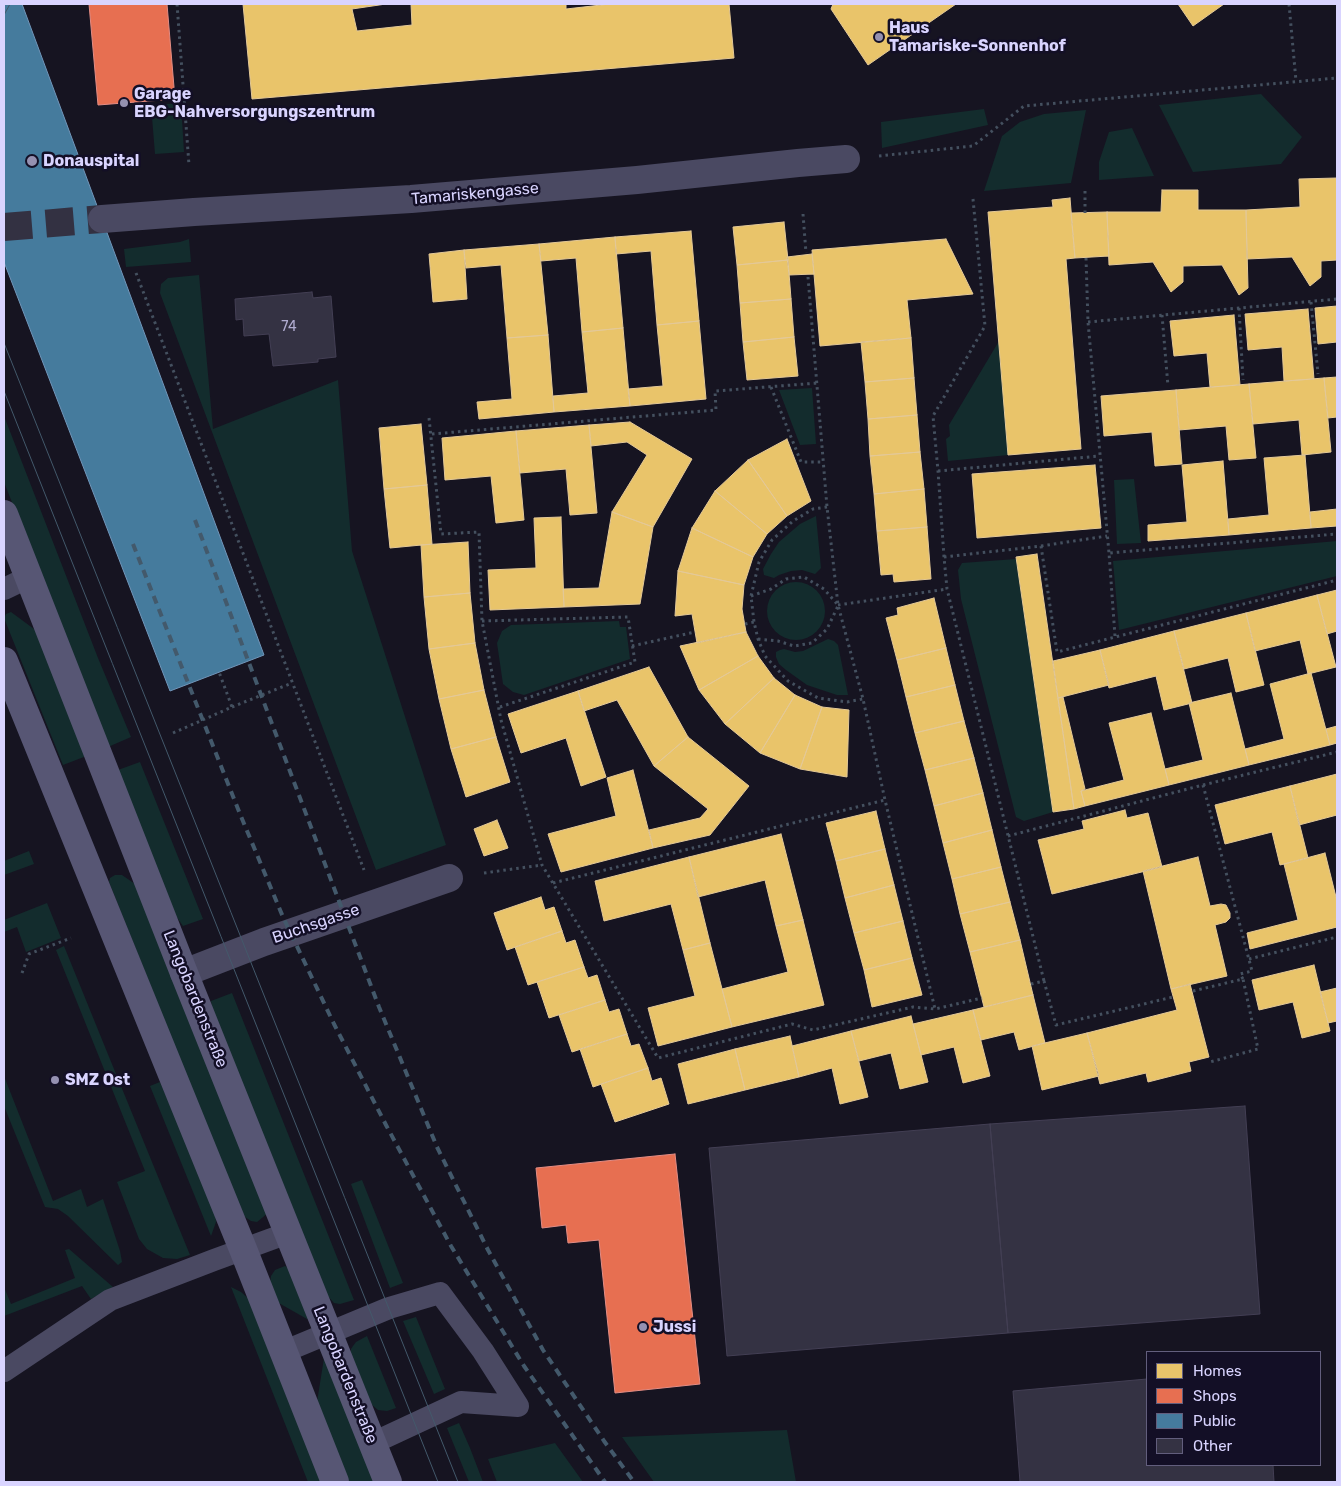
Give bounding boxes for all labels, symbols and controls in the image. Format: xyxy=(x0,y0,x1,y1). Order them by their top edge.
place label: Haus Tamariske-Sonnenhof xyxy=(889,18,1066,56)
marker: Haus Tamariske-Sonnenhof xyxy=(873,31,885,43)
place label: Garage EBG-Nahversorgungszentrum xyxy=(134,84,375,122)
marker: Garage EBG-Nahversorgungszentrum xyxy=(118,97,130,109)
place label: Donauspital xyxy=(43,151,139,171)
marker: Donauspital xyxy=(25,154,39,168)
street label: Tamariskengasse xyxy=(410,179,540,209)
house number: 74 xyxy=(281,319,297,335)
street label: Buchsgasse xyxy=(270,900,362,948)
street label: Langobardenstraße xyxy=(159,928,231,1070)
place label: SMZ Ost xyxy=(65,1070,130,1090)
marker: SMZ Ost xyxy=(49,1074,61,1086)
street label: Langobardenstraße xyxy=(309,1304,381,1446)
place label: Jussi xyxy=(653,1317,696,1337)
marker: Jussi xyxy=(637,1321,649,1333)
legend xyxy=(1146,1351,1321,1466)
text: Homes xyxy=(1193,1362,1242,1380)
text: Shops xyxy=(1193,1387,1237,1405)
text: Public xyxy=(1193,1412,1236,1430)
text: Other xyxy=(1193,1437,1232,1455)

